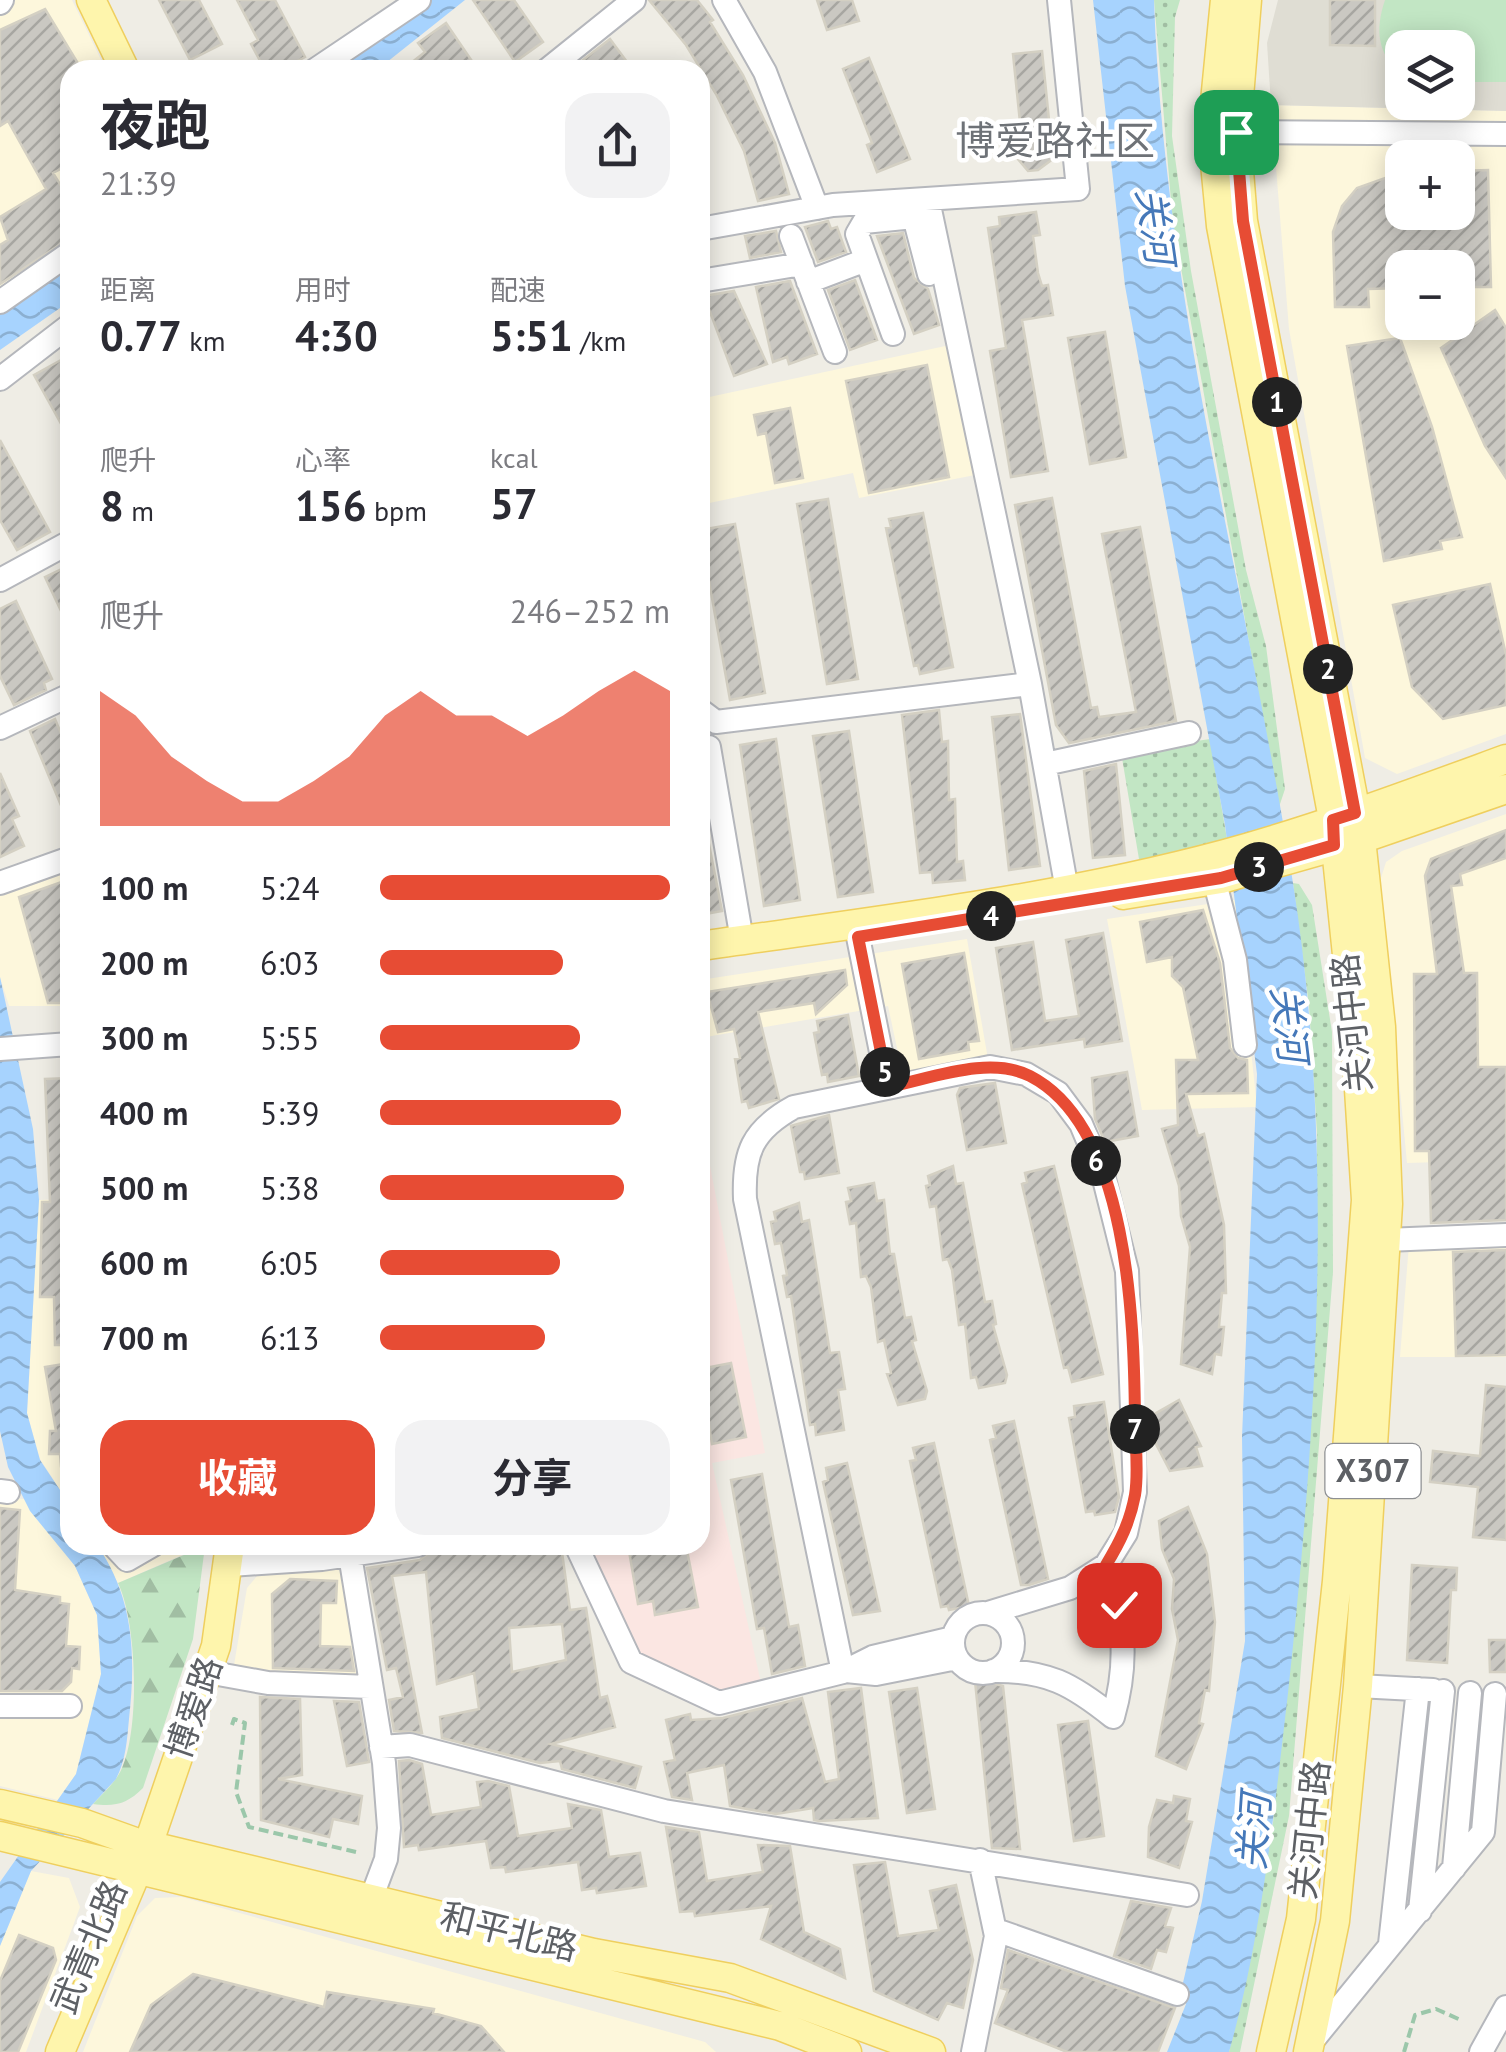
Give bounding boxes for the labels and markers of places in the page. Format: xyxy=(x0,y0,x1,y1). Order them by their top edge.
pin xyxy=(1194,90,1279,175)
pin: 1 xyxy=(1252,377,1302,427)
pin: 2 xyxy=(1303,644,1353,694)
pin: 3 xyxy=(1234,842,1284,892)
pin: 4 xyxy=(966,891,1016,941)
pin: 5 xyxy=(860,1047,910,1097)
pin: 6 xyxy=(1071,1136,1121,1186)
pin: 7 xyxy=(1110,1404,1160,1454)
pin xyxy=(1077,1563,1162,1648)

